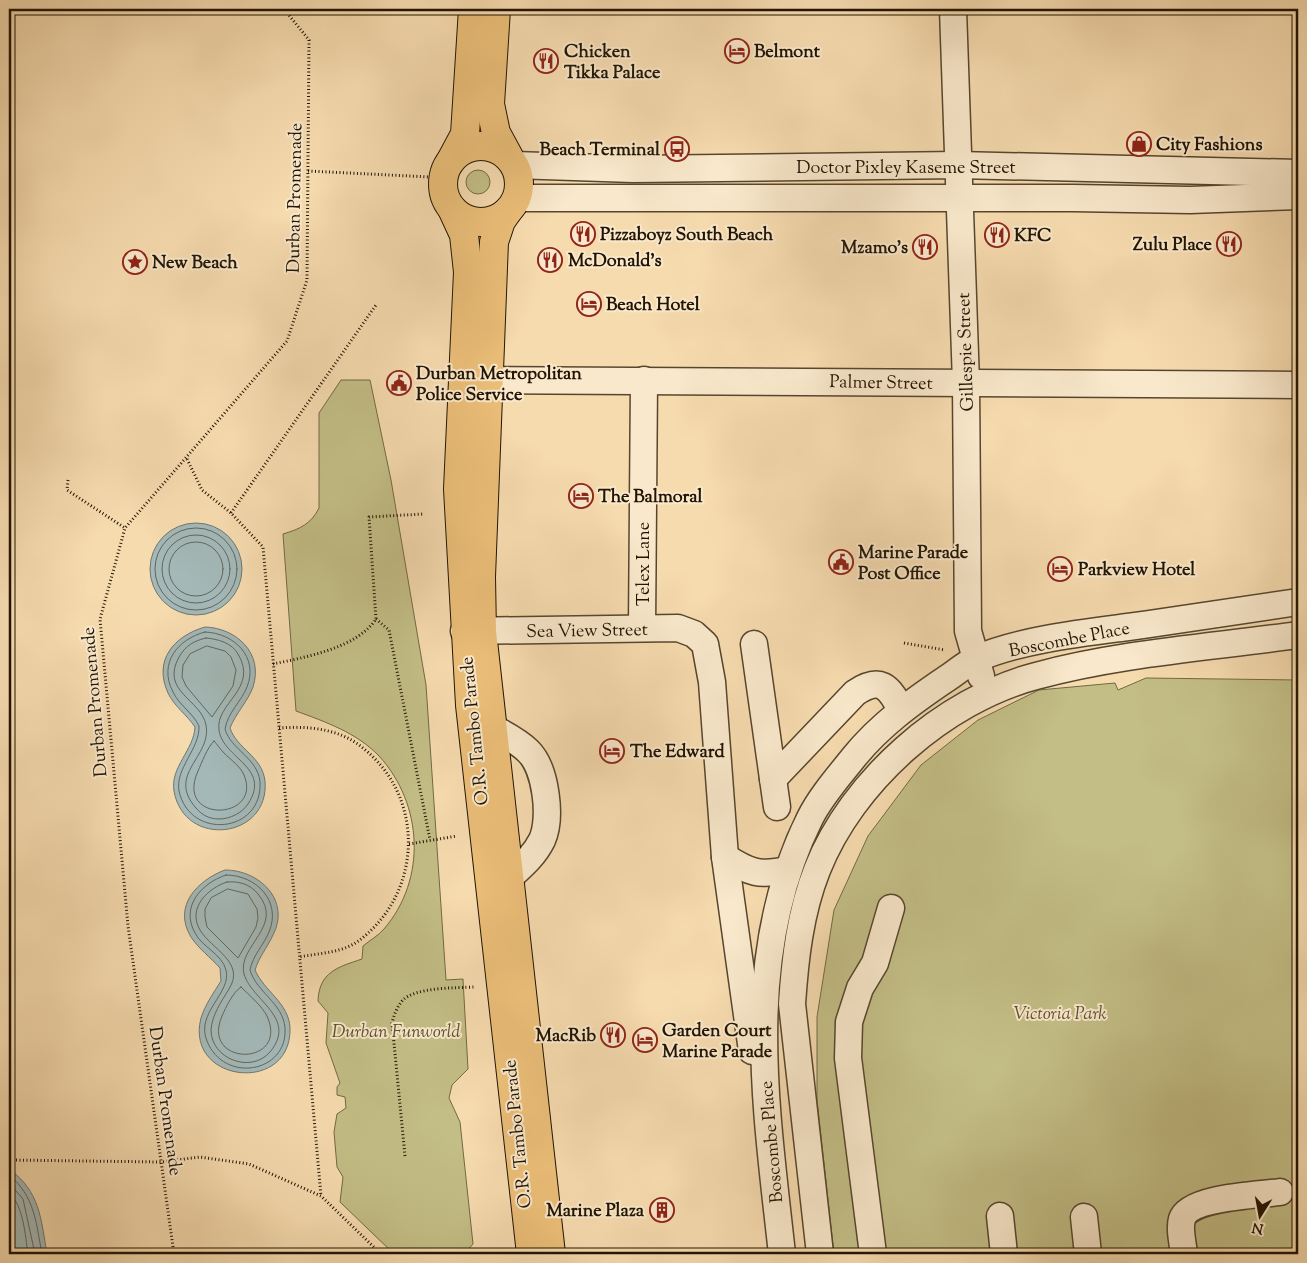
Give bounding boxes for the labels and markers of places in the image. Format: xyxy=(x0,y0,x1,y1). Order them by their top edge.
hotel icon: Belmont xyxy=(724,38,750,64)
place label: Chicken Tikka Palace xyxy=(564,40,661,87)
place label: Belmont xyxy=(754,40,821,66)
restaurant icon: Chicken Tikka Palace xyxy=(533,48,559,74)
shop icon: City Fashions xyxy=(1126,131,1152,157)
place label: City Fashions xyxy=(1156,133,1262,159)
bus stop icon: Beach Terminal xyxy=(664,136,690,162)
place label: Beach Terminal xyxy=(540,138,661,164)
restaurant icon: Pizzaboyz South Beach xyxy=(570,221,596,247)
restaurant icon: KFC xyxy=(984,222,1010,248)
place label: Pizzaboyz South Beach xyxy=(600,223,774,249)
place label: KFC xyxy=(1014,224,1052,250)
restaurant icon: Zulu Place xyxy=(1216,231,1242,257)
place label: Zulu Place xyxy=(1133,233,1213,259)
restaurant icon: Mzamo's xyxy=(912,234,938,260)
place label: Mzamo's xyxy=(841,236,908,262)
restaurant icon: McDonald's xyxy=(537,247,563,273)
place icon: New Beach xyxy=(122,249,148,275)
place label: McDonald's xyxy=(568,249,662,275)
place label: New Beach xyxy=(152,251,238,277)
hotel icon: Beach Hotel xyxy=(576,291,602,317)
place label: Beach Hotel xyxy=(606,293,701,319)
place label: Durban Metropolitan Police Service xyxy=(416,362,582,409)
public building icon: Durban Metropolitan Police Service xyxy=(386,370,412,396)
hotel icon: The Balmoral xyxy=(568,483,594,509)
place label: The Balmoral xyxy=(598,485,704,511)
place label: Marine Parade Post Office xyxy=(858,541,969,588)
public building icon: Marine Parade Post Office xyxy=(828,549,854,575)
hotel icon: Parkview Hotel xyxy=(1047,556,1073,582)
place label: Parkview Hotel xyxy=(1078,558,1196,584)
hotel icon: The Edward xyxy=(599,738,625,764)
place label: The Edward xyxy=(630,740,725,766)
place label: Garden Court Marine Parade xyxy=(662,1019,773,1066)
restaurant icon: MacRib xyxy=(600,1022,626,1048)
place label: MacRib xyxy=(536,1024,596,1050)
hotel icon: Garden Court Marine Parade xyxy=(632,1027,658,1053)
building icon: Marine Plaza xyxy=(649,1197,675,1223)
place label: Marine Plaza xyxy=(546,1199,645,1225)

